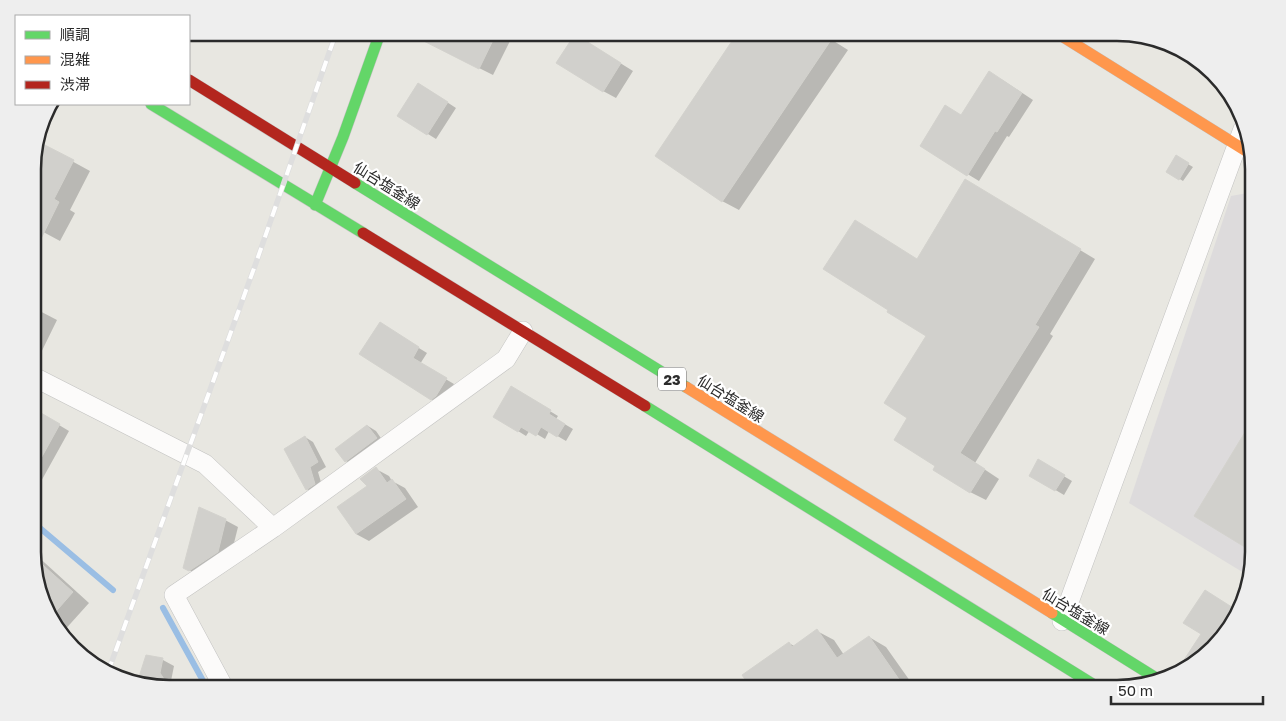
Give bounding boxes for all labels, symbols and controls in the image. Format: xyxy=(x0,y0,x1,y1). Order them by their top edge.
legend xyxy=(15,15,190,105)
text: 順調 xyxy=(60,25,90,43)
text: 混雑 xyxy=(60,50,90,68)
text: 渋滞 xyxy=(60,75,90,93)
street label: 仙台塩釜線 xyxy=(350,157,424,213)
road number: 23 xyxy=(658,368,686,390)
street label: 仙台塩釜線 xyxy=(694,370,768,426)
street label: 仙台塩釜線 xyxy=(1039,584,1113,638)
scale bar xyxy=(1111,674,1264,706)
text: 50 m xyxy=(1118,681,1153,699)

